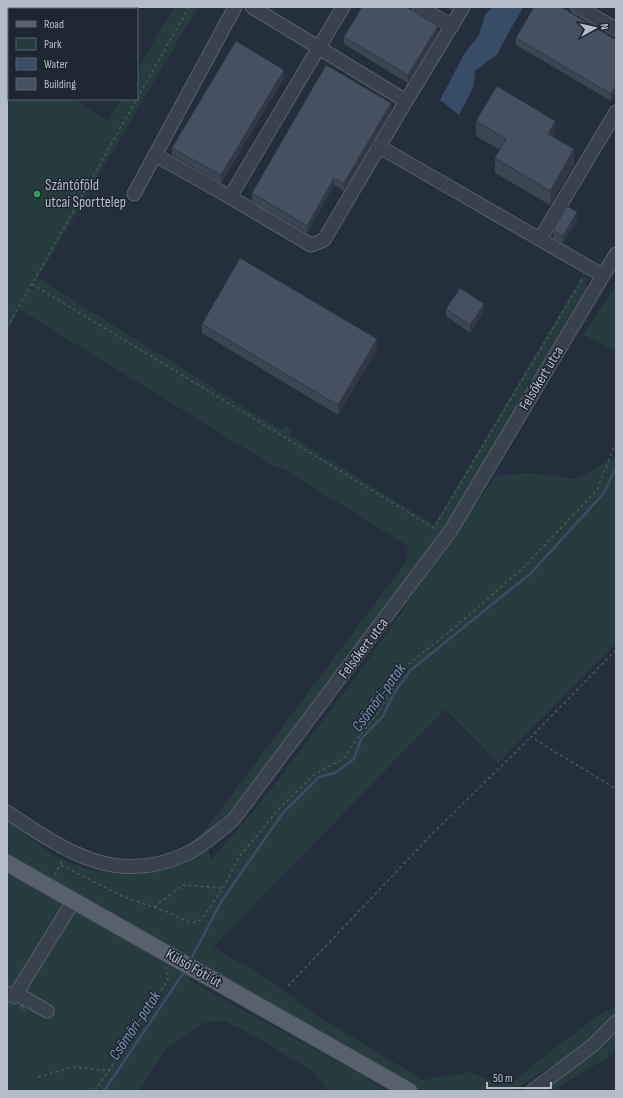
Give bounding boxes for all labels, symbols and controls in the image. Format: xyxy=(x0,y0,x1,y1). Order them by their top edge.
legend xyxy=(8,8,138,100)
north arrow xyxy=(575,8,615,48)
text: Road xyxy=(44,17,64,32)
text: N xyxy=(598,23,611,31)
text: Park xyxy=(44,37,62,52)
text: Water xyxy=(44,57,68,72)
text: Building xyxy=(44,77,76,92)
place label: Szántóföld utcai Sporttelep xyxy=(45,176,126,212)
marker: Szántóföld utcai Sporttelep xyxy=(32,189,42,199)
street label: Felsőkert utca xyxy=(515,343,568,414)
street label: Felsőkert utca xyxy=(334,614,393,682)
water label: Csömöri-patak xyxy=(348,659,411,736)
street label: Külső Fóti út xyxy=(162,945,226,992)
water label: Csömöri-patak xyxy=(105,987,166,1064)
scale bar xyxy=(487,1064,551,1090)
text: 50 m xyxy=(493,1071,513,1086)

